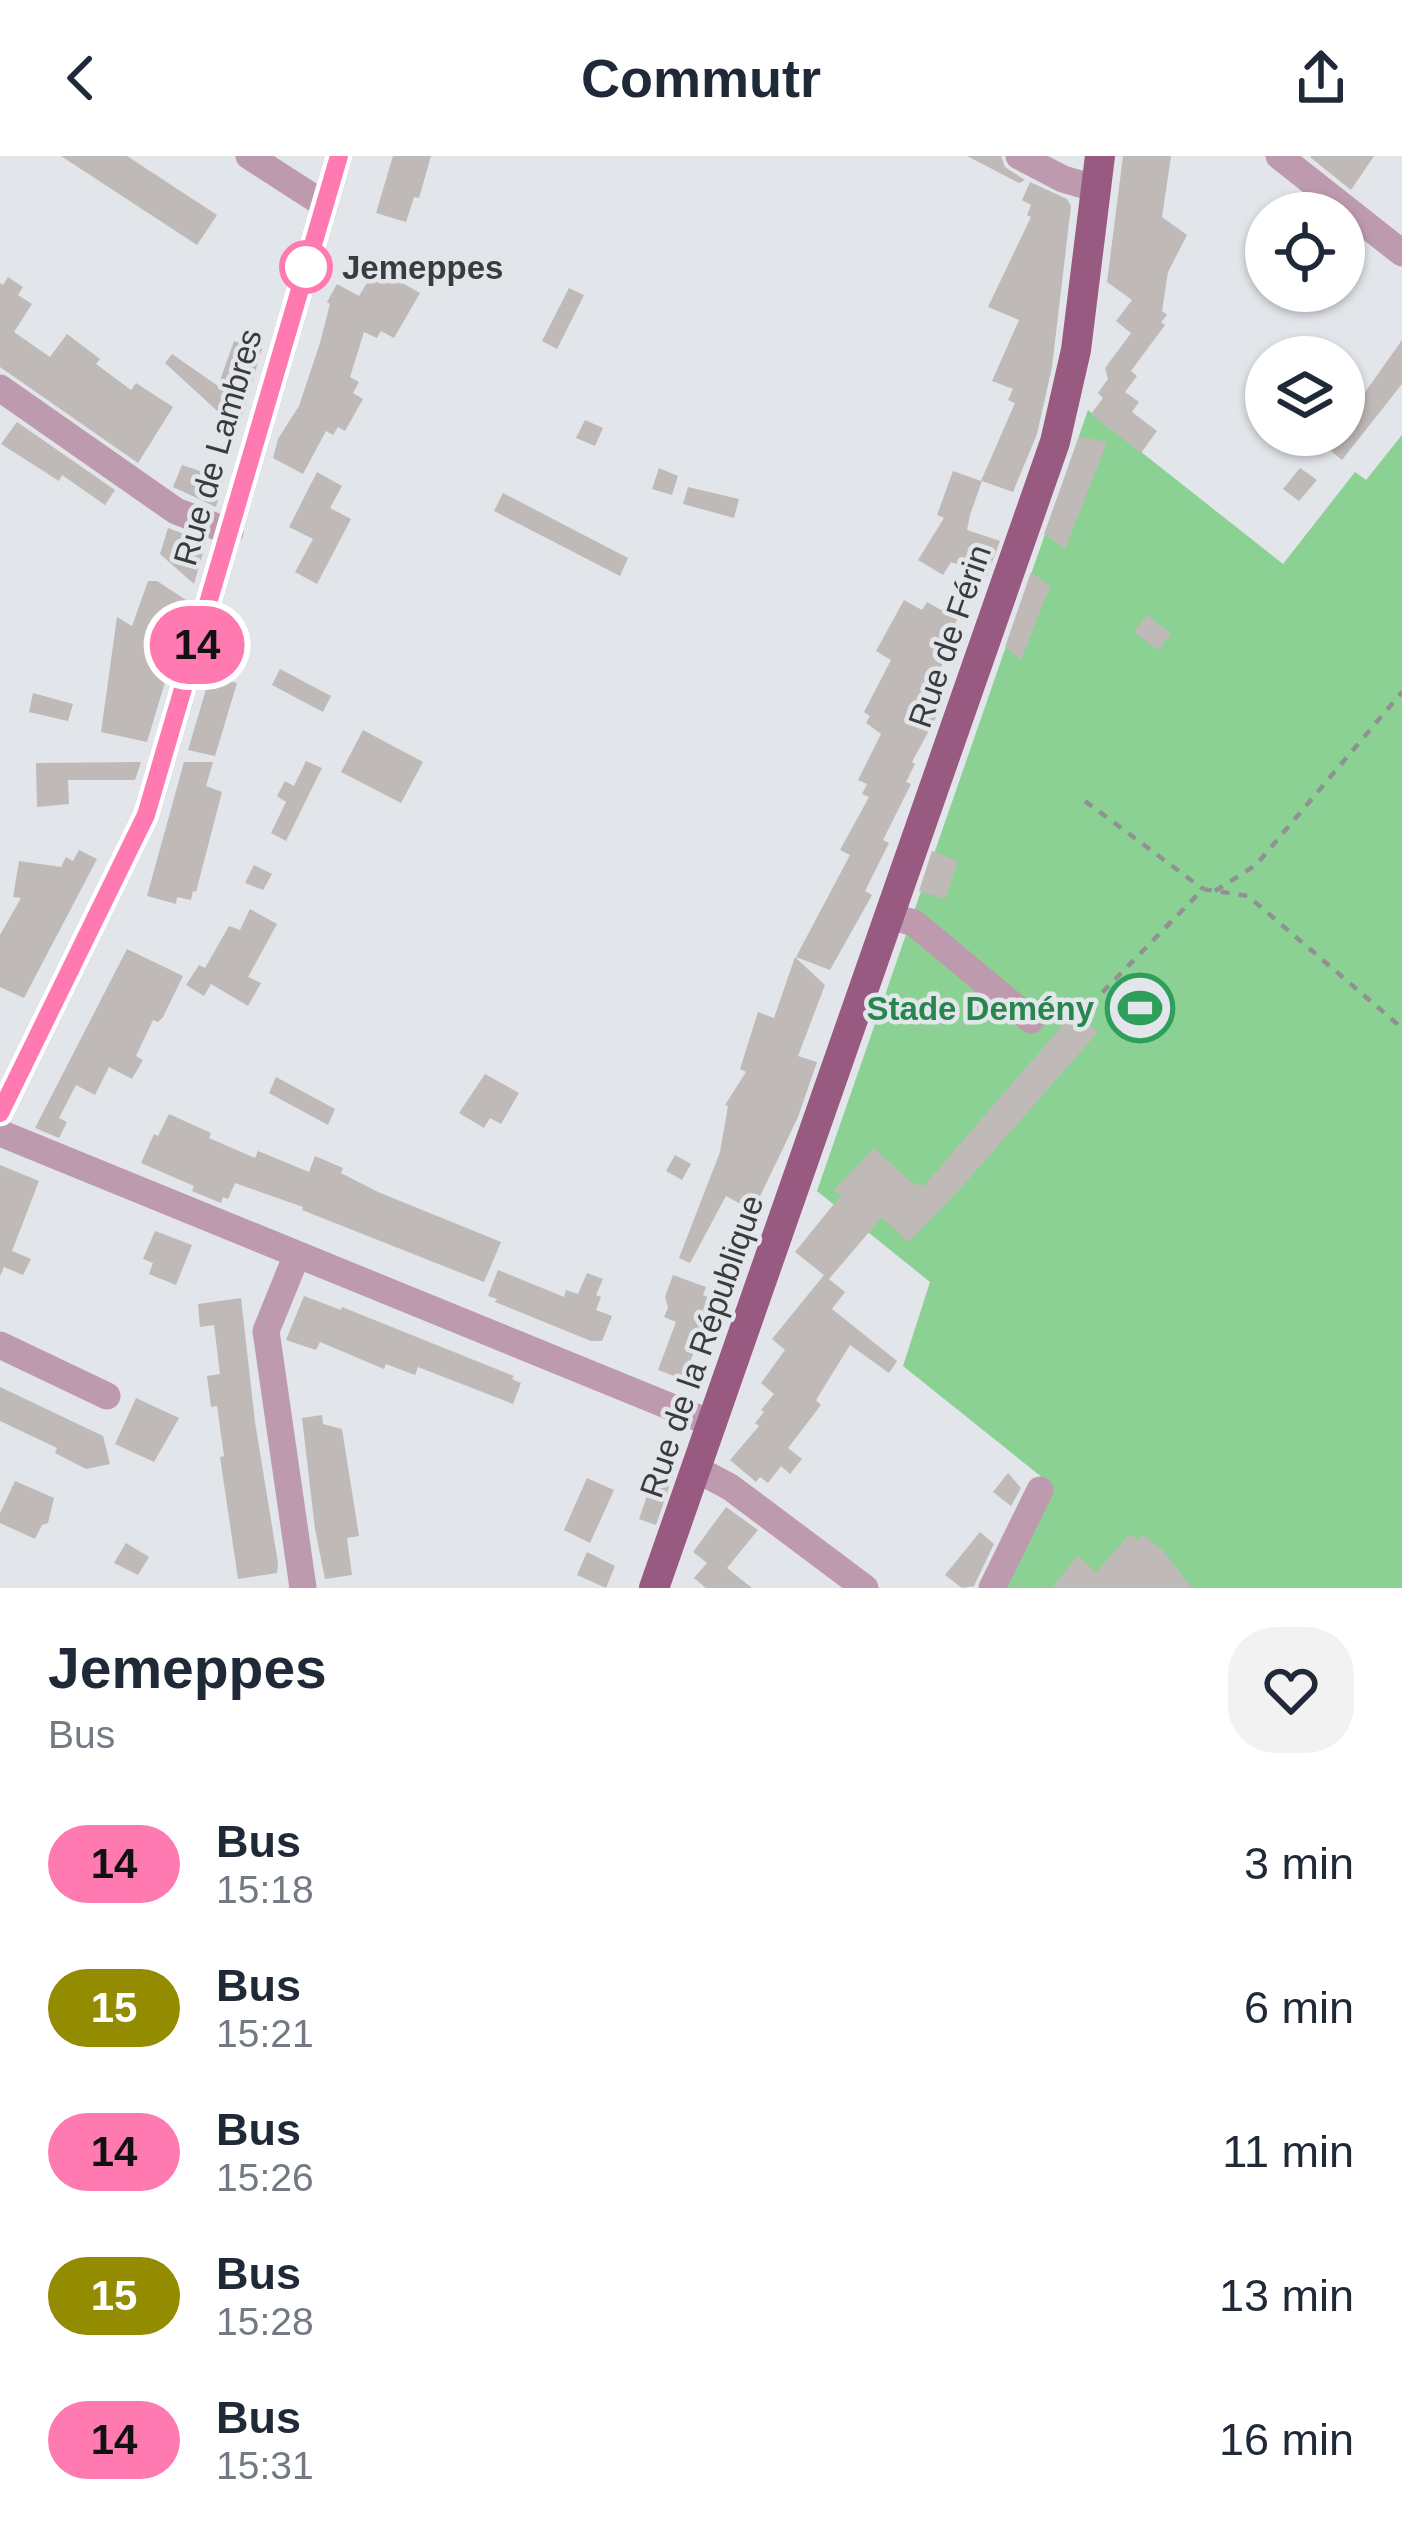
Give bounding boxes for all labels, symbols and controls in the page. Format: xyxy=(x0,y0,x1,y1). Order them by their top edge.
icon: back xyxy=(48,45,114,111)
icon: share xyxy=(1288,45,1354,111)
text: Commutr xyxy=(581,48,821,108)
map controls xyxy=(1245,192,1365,456)
button: locate xyxy=(1245,192,1365,312)
marker: Jemeppes xyxy=(281,242,331,292)
place label: Jemeppes xyxy=(342,249,503,286)
street label: Rue de Lambres xyxy=(166,325,269,570)
button: layers xyxy=(1245,336,1365,456)
street label: Rue de Férin xyxy=(901,540,998,732)
line badge: 14 xyxy=(143,606,251,684)
text: 14 xyxy=(174,621,220,668)
sports icon: Stade Demény xyxy=(1105,973,1175,1043)
place label: Stade Demény xyxy=(867,990,1095,1027)
street label: Rue de la République xyxy=(632,1190,771,1502)
button: heart xyxy=(1228,1627,1354,1753)
text: Jemeppes xyxy=(48,1636,327,1700)
text: Bus xyxy=(48,1713,115,1756)
text: Bus xyxy=(216,1816,301,1867)
text: 3 min xyxy=(1244,1838,1354,1889)
text: 14 xyxy=(91,1840,137,1887)
text: 15:18 xyxy=(216,1868,314,1911)
text: Bus xyxy=(216,1960,301,2011)
text: 6 min xyxy=(1244,1982,1354,2033)
text: 15 xyxy=(91,1984,137,2031)
text: 15:21 xyxy=(216,2012,314,2055)
text: Bus xyxy=(216,2104,301,2155)
text: 11 min xyxy=(1222,2126,1354,2177)
text: 14 xyxy=(91,2128,137,2175)
text: 15:26 xyxy=(216,2156,314,2199)
text: Bus xyxy=(216,2248,301,2299)
text: 13 min xyxy=(1219,2270,1354,2321)
text: 15 xyxy=(91,2272,137,2319)
text: 15:28 xyxy=(216,2300,314,2343)
text: Bus xyxy=(216,2392,301,2443)
text: 16 min xyxy=(1219,2414,1354,2465)
text: 14 xyxy=(91,2416,137,2463)
text: 15:31 xyxy=(216,2444,314,2487)

